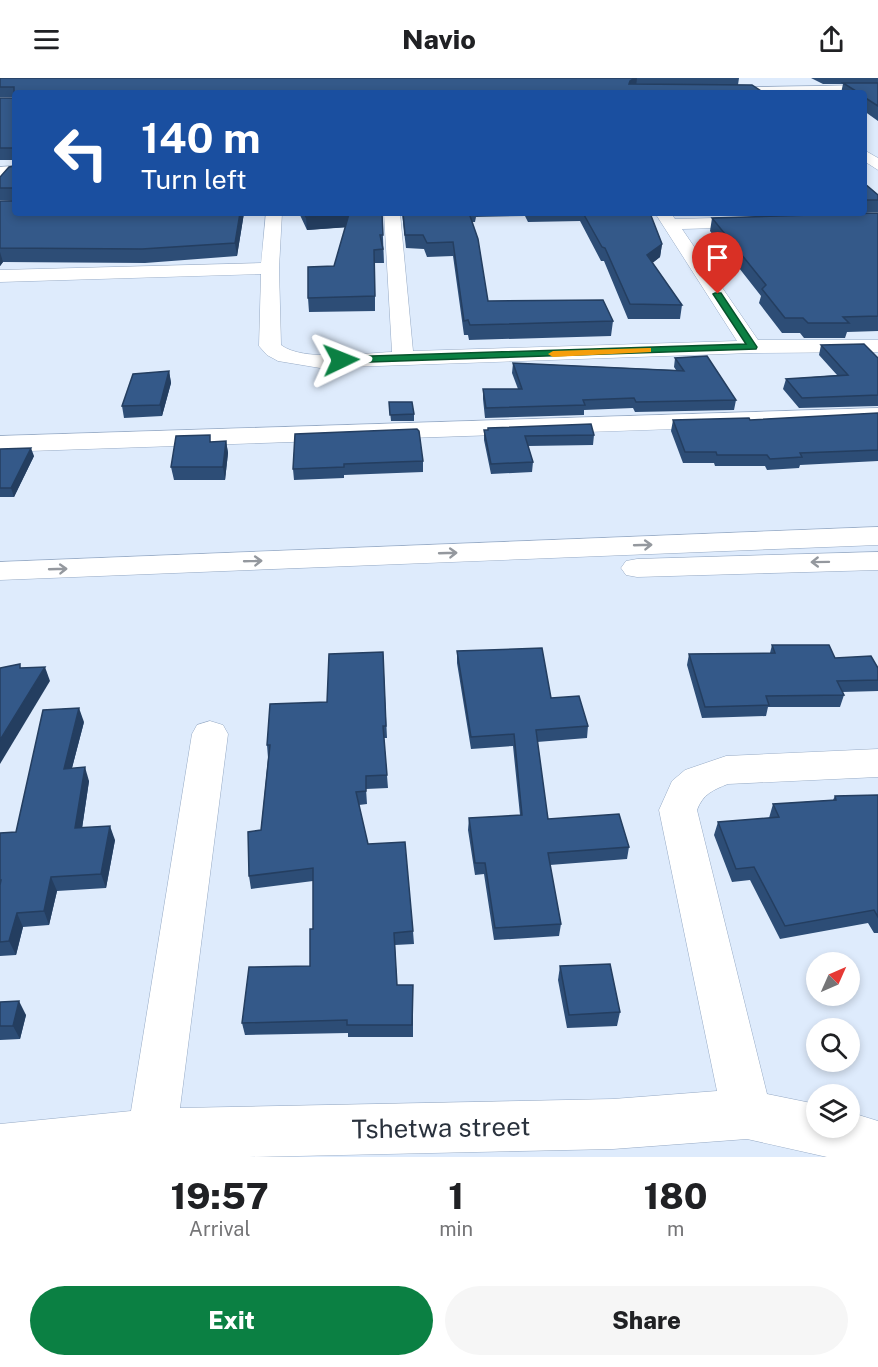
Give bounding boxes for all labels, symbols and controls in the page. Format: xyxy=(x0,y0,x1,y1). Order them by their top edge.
icon: menu xyxy=(30,23,63,56)
text: Navio xyxy=(402,23,476,55)
icon: share xyxy=(815,23,848,56)
text: 140 m xyxy=(141,113,261,162)
icon: left xyxy=(42,114,120,192)
text: Turn left xyxy=(141,163,247,195)
pin xyxy=(692,232,743,294)
icon: arrive xyxy=(701,241,734,274)
position arrow xyxy=(309,328,373,392)
one-way arrow xyxy=(632,539,652,550)
one-way arrow xyxy=(438,548,458,559)
one-way arrow xyxy=(243,556,263,567)
one-way arrow xyxy=(810,556,830,568)
one-way arrow xyxy=(48,563,68,574)
north arrow xyxy=(806,952,860,1006)
map controls xyxy=(806,952,860,1138)
button: search xyxy=(806,1018,860,1072)
button: layers xyxy=(806,1084,860,1138)
street label: Tshetwa street xyxy=(351,1110,531,1145)
text: 19:57 xyxy=(170,1175,269,1217)
text: 1 xyxy=(448,1175,464,1217)
text: 180 xyxy=(644,1175,708,1217)
text: Arrival xyxy=(189,1217,250,1241)
text: min xyxy=(439,1217,473,1241)
text: m xyxy=(667,1217,684,1241)
button: Exit xyxy=(30,1286,433,1355)
button: Share xyxy=(445,1286,848,1355)

